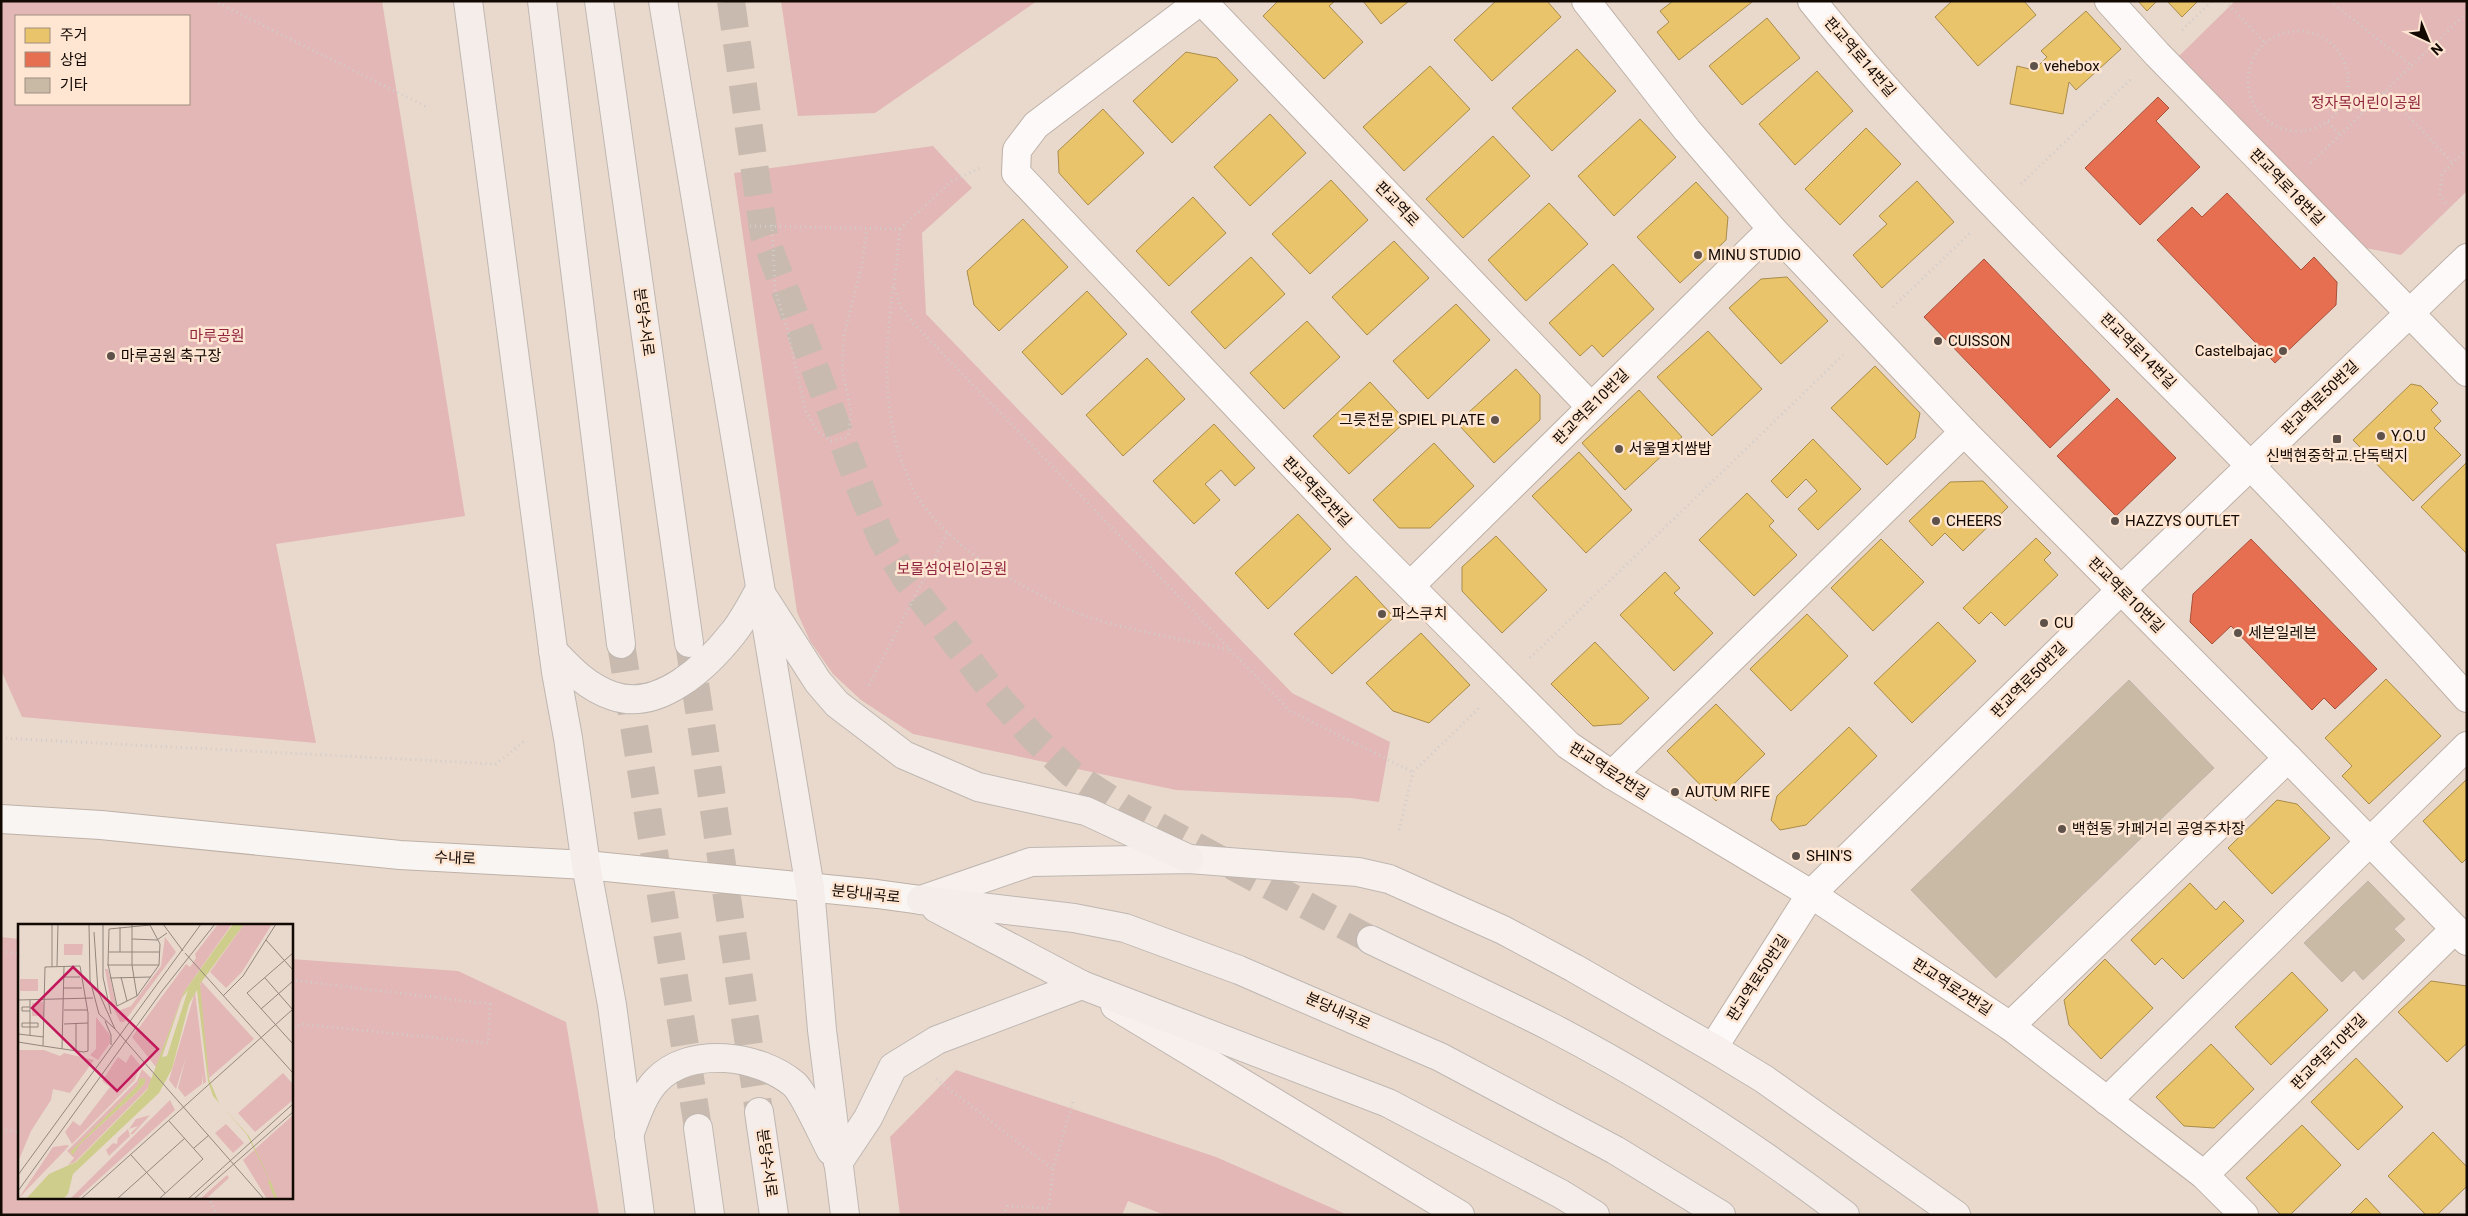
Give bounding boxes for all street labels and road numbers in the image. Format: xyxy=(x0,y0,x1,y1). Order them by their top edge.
street label: 판교역로14번길 xyxy=(1821,13,1899,101)
street label: 판교역로18번길 xyxy=(2246,145,2328,229)
street label: 판교역로 xyxy=(1371,178,1423,230)
street label: 분당수서로 xyxy=(630,287,658,357)
street label: 판교역로14번길 xyxy=(2096,309,2180,393)
street label: 판교역로50번길 xyxy=(2278,357,2362,439)
street label: 판교역로10번길 xyxy=(1549,365,1633,449)
street label: 판교역로2번길 xyxy=(1279,453,1355,531)
street label: 판교역로10번길 xyxy=(2084,553,2168,637)
street label: 판교역로50번길 xyxy=(1987,638,2071,722)
street label: 판교역로2번길 xyxy=(1566,739,1652,803)
street label: 수내로 xyxy=(434,848,476,868)
street label: 분당내곡로 xyxy=(831,881,901,907)
street label: 판교역로50번길 xyxy=(1723,931,1793,1025)
street label: 판교역로2번길 xyxy=(1909,955,1995,1019)
street label: 분당내곡로 xyxy=(1303,989,1373,1033)
street label: 판교역로10번길 xyxy=(2287,1010,2371,1094)
street label: 분당수서로 xyxy=(753,1128,781,1198)

